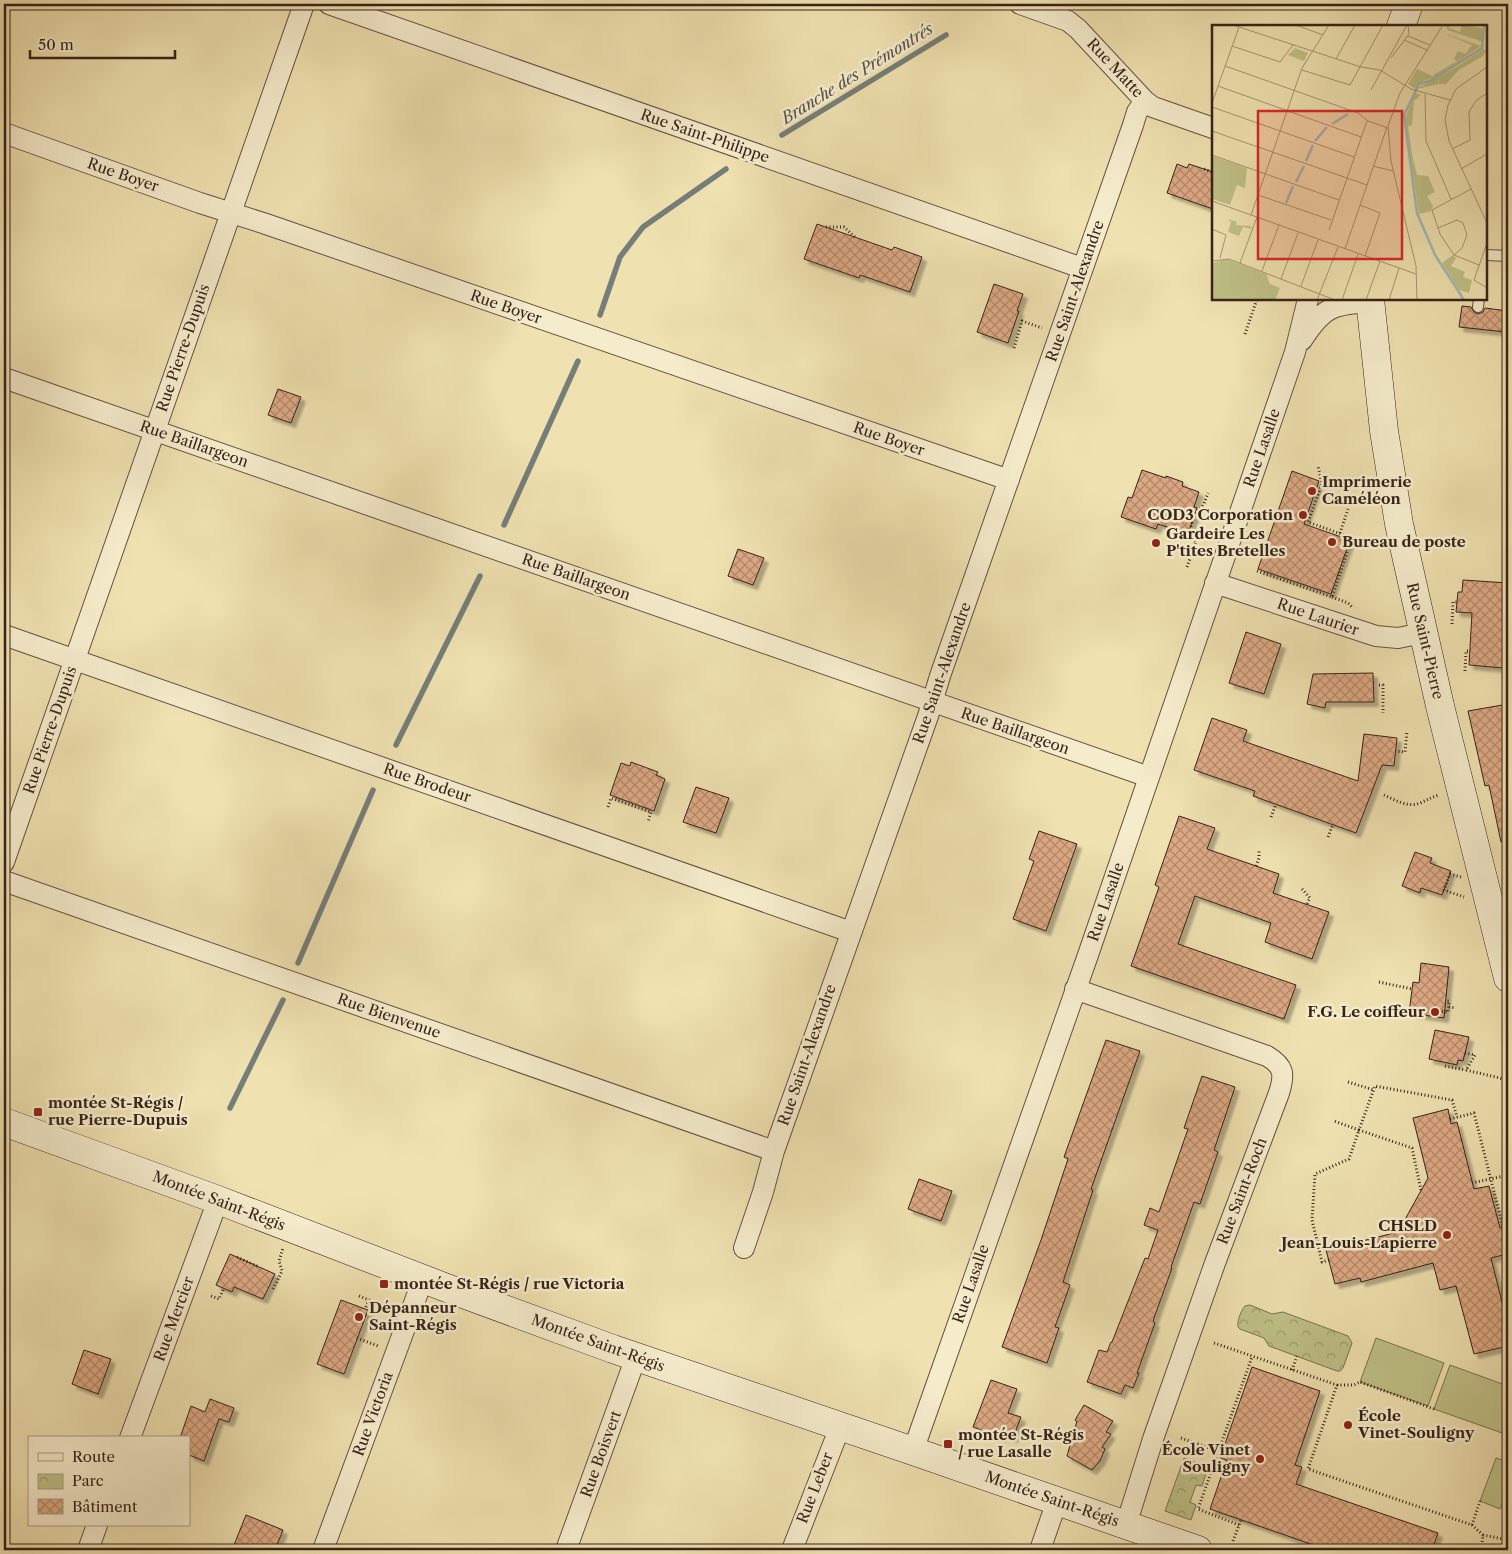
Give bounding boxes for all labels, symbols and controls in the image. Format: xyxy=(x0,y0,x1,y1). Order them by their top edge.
water label: Branche des Prémontrés xyxy=(776,18,937,129)
inset map xyxy=(1212,25,1487,300)
scale bar xyxy=(30,28,175,60)
street label: Rue Matte xyxy=(1083,34,1148,101)
text: 50 m xyxy=(38,35,74,54)
street label: Rue Saint-Philippe xyxy=(638,105,772,167)
street label: Rue Boyer xyxy=(85,153,162,196)
street label: Rue Saint-Alexandre xyxy=(1041,218,1108,364)
street label: Rue Pierre-Dupuis xyxy=(152,281,213,414)
street label: Rue Boyer xyxy=(468,285,545,328)
street label: Rue Lasalle xyxy=(1239,406,1284,490)
street label: Rue Baillargeon xyxy=(137,416,251,471)
street label: Rue Boyer xyxy=(851,417,928,460)
place label: Imprimerie Caméléon xyxy=(1322,472,1412,508)
marker: Imprimerie Caméléon xyxy=(1306,485,1318,497)
place label: COD3 Corporation xyxy=(1147,505,1294,524)
marker: COD3 Corporation xyxy=(1297,509,1309,521)
place label: Gardeire Les P'tites Bretelles xyxy=(1166,524,1285,560)
place label: Bureau de poste xyxy=(1342,532,1466,551)
marker: Bureau de poste xyxy=(1326,536,1338,548)
marker: Gardeire Les P'tites Bretelles xyxy=(1150,537,1162,549)
street label: Rue Baillargeon xyxy=(519,549,633,604)
street label: Rue Saint-Pierre xyxy=(1403,581,1448,701)
street label: Rue Laurier xyxy=(1275,594,1362,640)
street label: Rue Saint-Alexandre xyxy=(908,600,975,746)
street label: Rue Pierre-Dupuis xyxy=(19,663,80,796)
street label: Rue Baillargeon xyxy=(958,703,1072,758)
street label: Rue Brodeur xyxy=(381,759,474,807)
street label: Rue Lasalle xyxy=(1083,860,1128,944)
street label: Rue Saint-Alexandre xyxy=(773,982,840,1128)
street label: Rue Bienvenue xyxy=(335,989,443,1042)
place label: F.G. Le coiffeur xyxy=(1307,1002,1426,1021)
marker: F.G. Le coiffeur xyxy=(1429,1006,1441,1018)
place label: montée St-Régis / rue Pierre-Dupuis xyxy=(48,1093,188,1129)
marker: montée St-Régis / rue Pierre-Dupuis xyxy=(32,1106,44,1118)
street label: Rue Saint-Roch xyxy=(1212,1134,1271,1247)
street label: Montée Saint-Régis xyxy=(150,1166,288,1235)
place label: CHSLD Jean-Louis-Lapierre xyxy=(1278,1216,1437,1252)
marker: CHSLD Jean-Louis-Lapierre xyxy=(1441,1229,1453,1241)
street label: Rue Lasalle xyxy=(948,1242,993,1326)
street label: Rue Mercier xyxy=(149,1273,198,1364)
place label: montée St-Régis / rue Victoria xyxy=(394,1274,625,1293)
marker: montée St-Régis / rue Victoria xyxy=(378,1278,390,1290)
place label: Dépanneur Saint-Régis xyxy=(369,1298,457,1334)
street label: Montée Saint-Régis xyxy=(529,1310,667,1376)
marker: Dépanneur Saint-Régis xyxy=(353,1311,365,1323)
street label: Rue Victoria xyxy=(348,1369,397,1459)
place label: École Vinet-Souligny xyxy=(1357,1406,1475,1442)
street label: Rue Boisvert xyxy=(576,1407,625,1500)
marker: École Vinet-Souligny xyxy=(1342,1419,1354,1431)
place label: montée St-Régis / rue Lasalle xyxy=(958,1425,1084,1461)
legend xyxy=(28,1436,190,1526)
marker: montée St-Régis / rue Lasalle xyxy=(942,1438,954,1450)
place label: École Vinet Souligny xyxy=(1162,1440,1251,1476)
text: Route xyxy=(72,1447,115,1466)
street label: Rue Leber xyxy=(792,1449,837,1526)
marker: École Vinet Souligny xyxy=(1254,1453,1266,1465)
street label: Montée Saint-Régis xyxy=(983,1467,1122,1530)
text: Parc xyxy=(72,1471,104,1490)
text: Bâtiment xyxy=(72,1497,138,1516)

